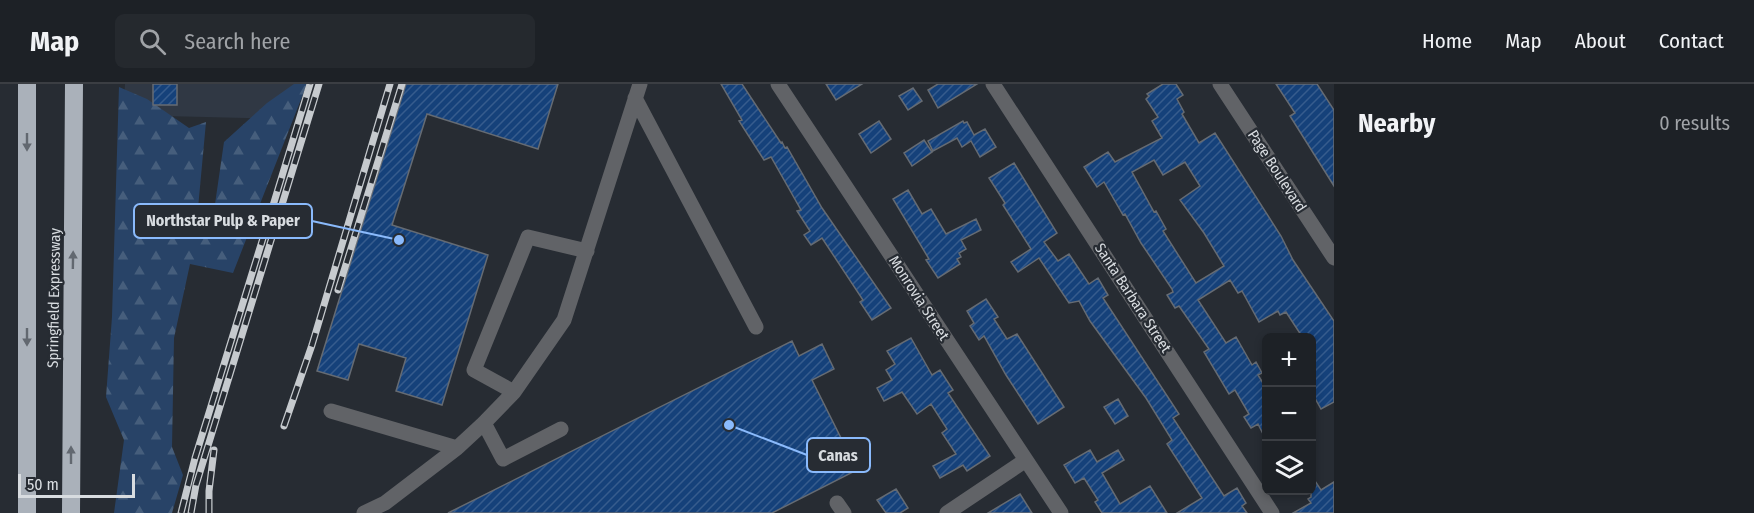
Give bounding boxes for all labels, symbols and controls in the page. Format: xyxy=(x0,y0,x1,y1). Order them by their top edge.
search box xyxy=(115,14,535,68)
text: Map xyxy=(30,25,79,58)
icon: search xyxy=(136,25,169,58)
text: Search here xyxy=(184,28,290,55)
text: Home xyxy=(1422,28,1472,54)
text: Map xyxy=(1505,28,1542,54)
text: About xyxy=(1575,28,1626,54)
text: Contact xyxy=(1659,28,1724,54)
text: Nearby xyxy=(1358,108,1435,139)
text: 0 results xyxy=(1659,111,1730,135)
street label: Page Boulevard xyxy=(1244,127,1310,215)
one-way arrow xyxy=(22,133,32,152)
callout: Northstar Pulp & Paper xyxy=(134,204,312,238)
text: Northstar Pulp & Paper xyxy=(146,211,300,230)
street label: Springfield Expressway xyxy=(44,228,64,368)
street label: Santa Barbara Street xyxy=(1091,240,1175,356)
one-way arrow xyxy=(68,250,77,269)
street label: Monrovia Street xyxy=(885,252,953,344)
one-way arrow xyxy=(22,328,32,347)
map controls xyxy=(1262,333,1316,495)
button: + xyxy=(1262,333,1316,387)
button: − xyxy=(1262,387,1316,441)
callout: Canas xyxy=(807,438,870,472)
button: layers xyxy=(1262,441,1316,495)
one-way arrow xyxy=(66,445,76,464)
text: Canas xyxy=(818,446,858,465)
scale bar xyxy=(18,471,135,498)
text: 50 m xyxy=(27,475,59,494)

